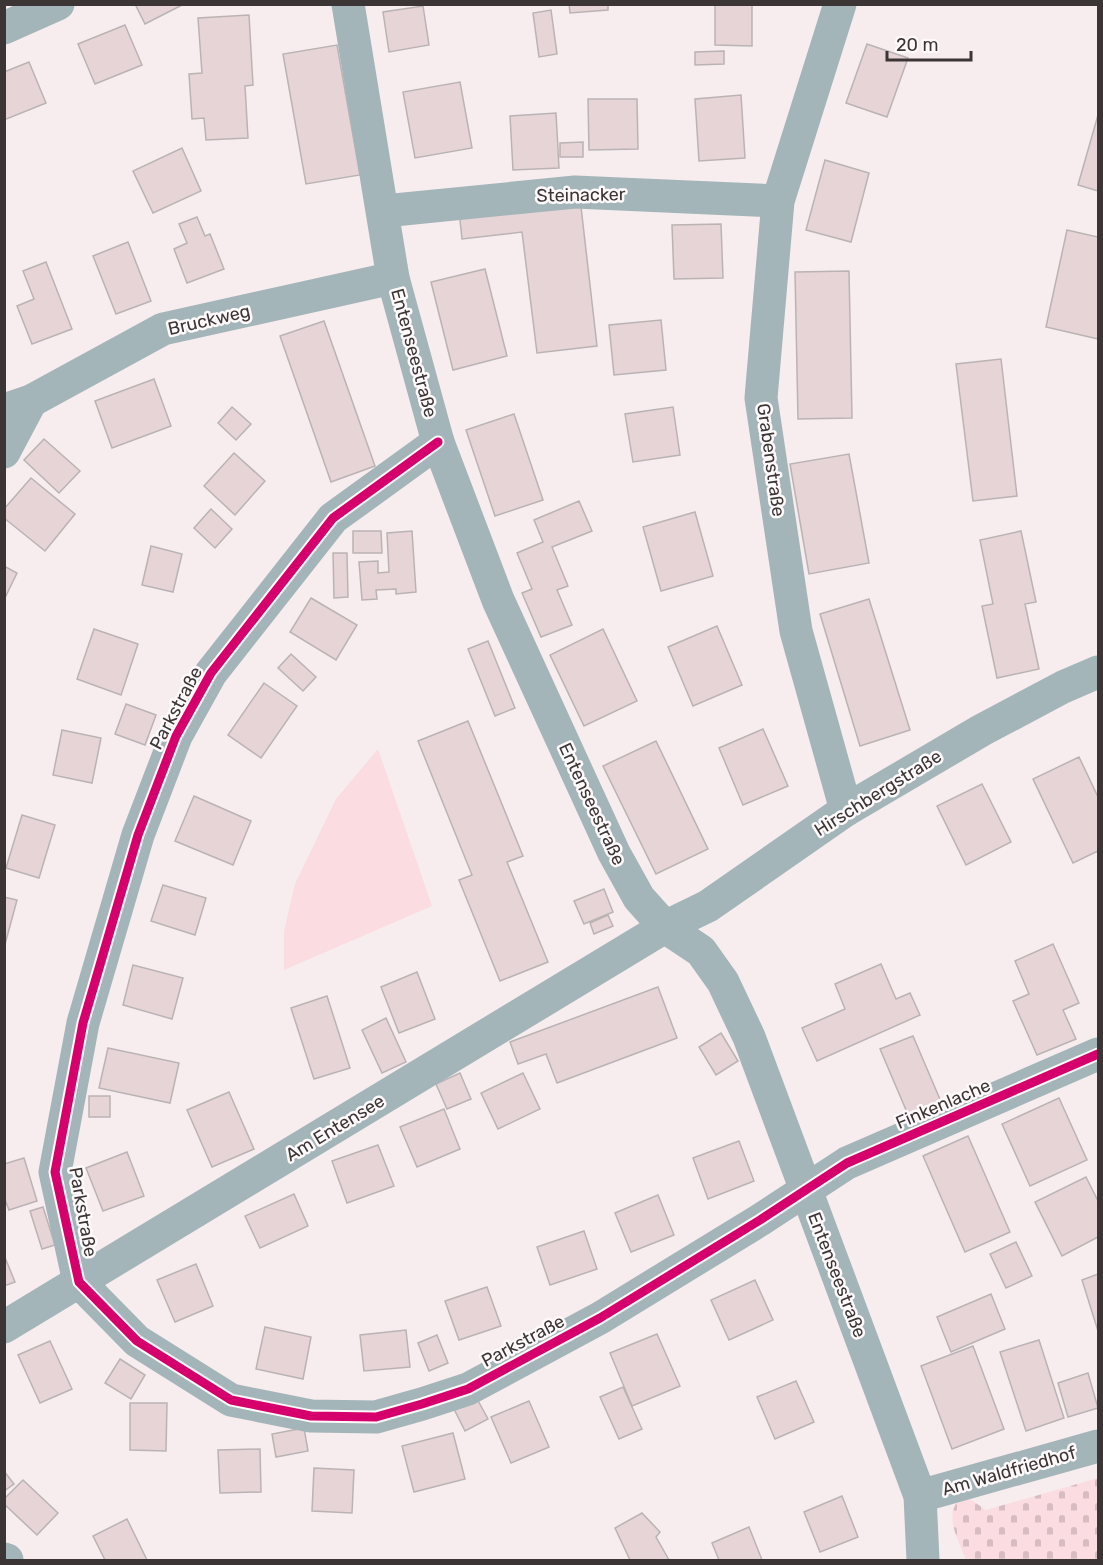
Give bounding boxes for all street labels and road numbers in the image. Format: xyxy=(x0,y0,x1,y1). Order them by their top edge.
street label: Steinacker xyxy=(536,183,626,207)
street label: Entenseestraße xyxy=(386,286,442,420)
street label: Bruckweg xyxy=(166,300,252,340)
street label: Grabenstraße xyxy=(752,402,790,518)
street label: Parkstraße xyxy=(145,663,207,753)
street label: Entenseestraße xyxy=(554,739,630,869)
street label: Hirschbergstraße xyxy=(810,745,946,841)
street label: Finkenlache xyxy=(892,1074,994,1134)
street label: Am Entensee xyxy=(282,1090,388,1166)
street label: Parkstraße xyxy=(64,1165,102,1259)
street label: Entenseestraße xyxy=(803,1209,871,1341)
street label: Parkstraße xyxy=(478,1310,568,1372)
street label: Am Waldfriedhof xyxy=(940,1441,1079,1501)

